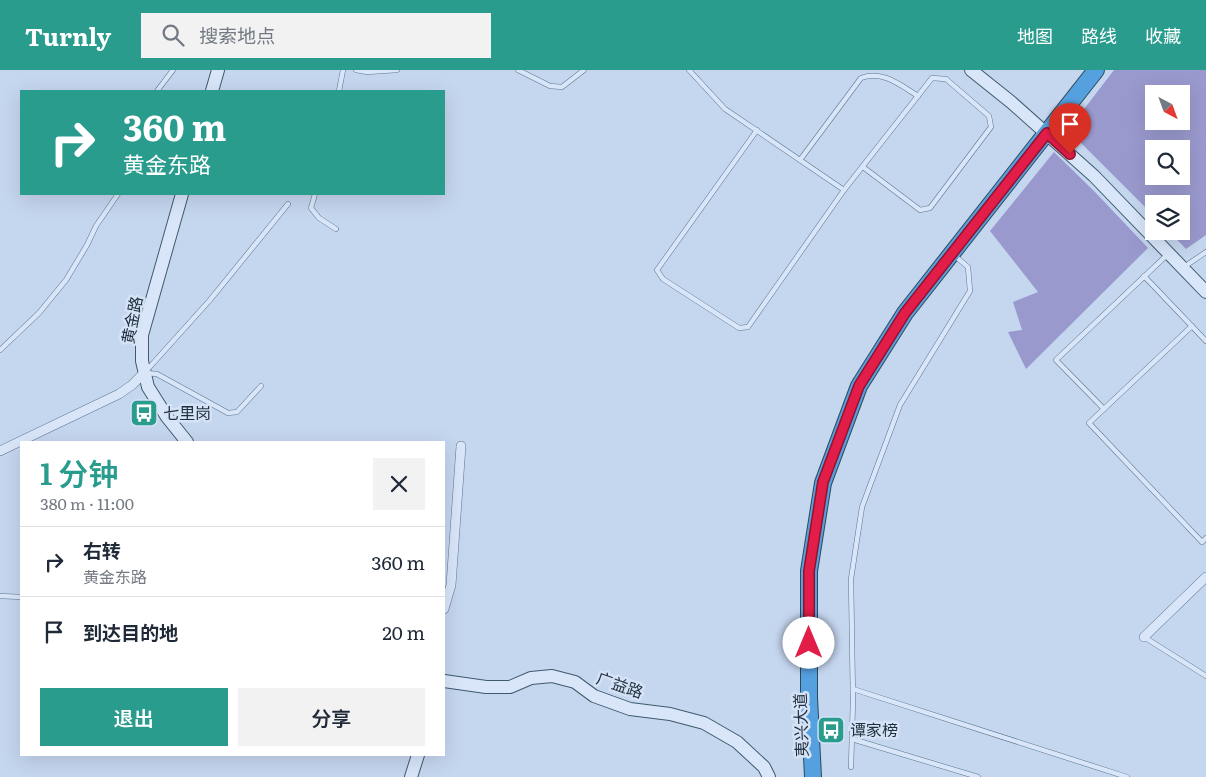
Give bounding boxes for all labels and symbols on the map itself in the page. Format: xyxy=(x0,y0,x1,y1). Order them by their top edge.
north arrow xyxy=(1145,85,1190,130)
pin xyxy=(1049,103,1091,154)
street label: 黄金路 xyxy=(115,294,147,346)
bus stop icon: 七里岗 xyxy=(129,398,159,428)
place label: 七里岗 xyxy=(163,400,211,424)
position arrow xyxy=(782,616,834,668)
street label: 广益路 xyxy=(594,665,647,703)
street label: 夷兴大道 xyxy=(787,693,813,757)
bus stop icon: 谭家榜 xyxy=(816,715,846,745)
place label: 谭家榜 xyxy=(850,717,898,741)

